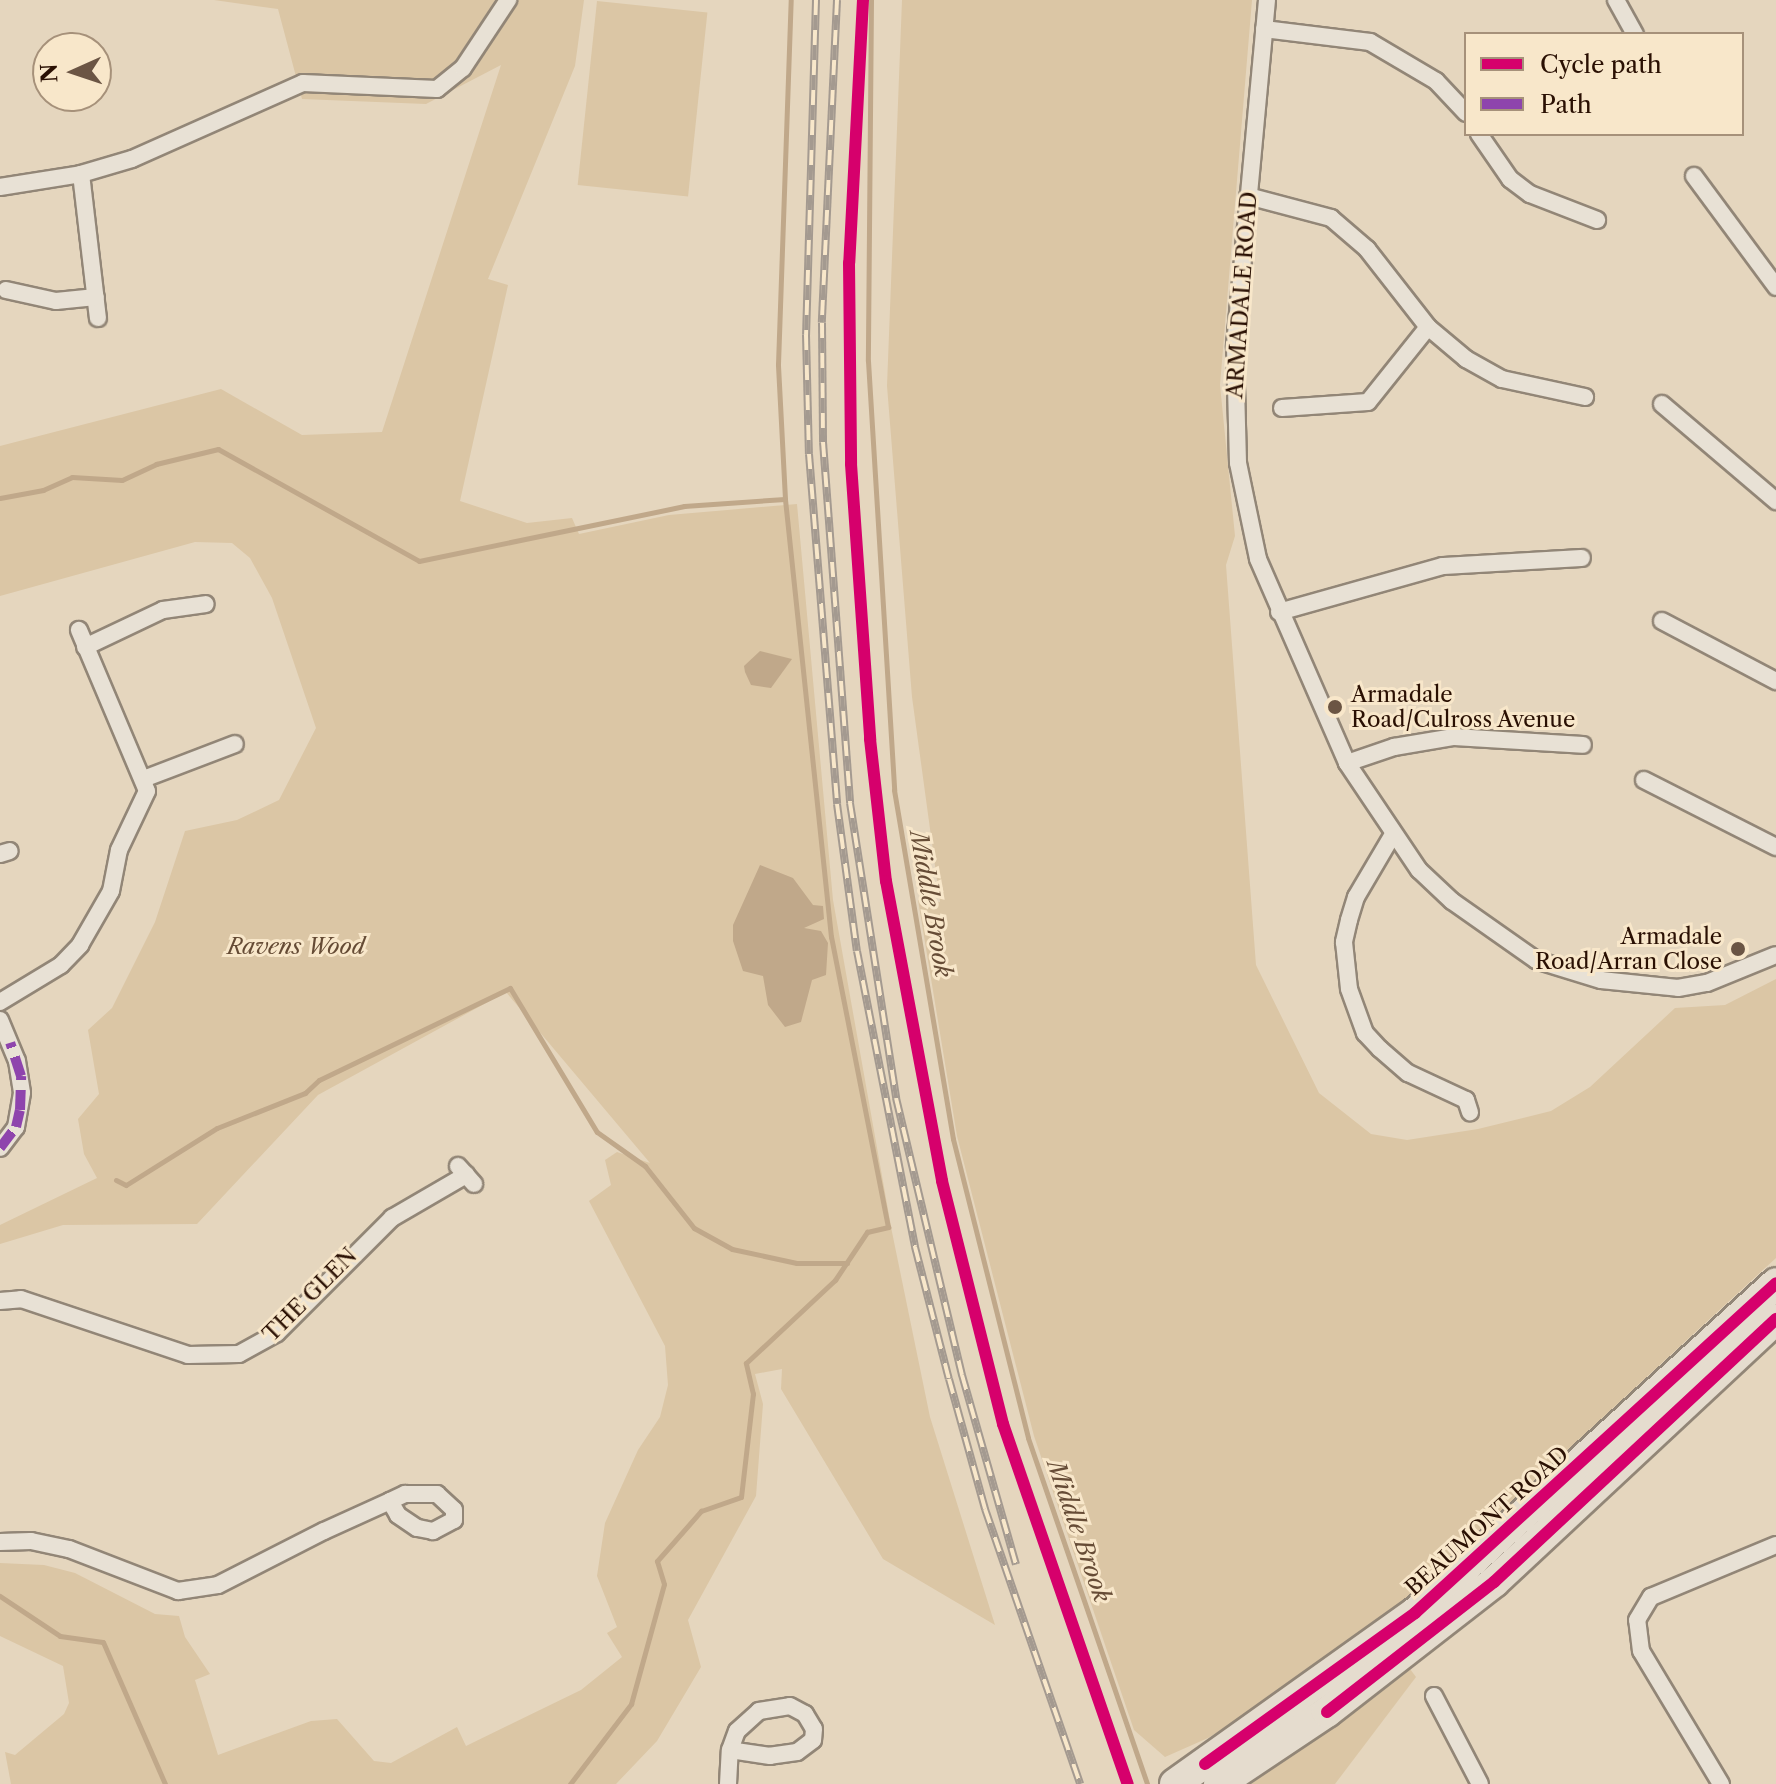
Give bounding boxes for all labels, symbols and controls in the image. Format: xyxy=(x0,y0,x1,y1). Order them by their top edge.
north arrow xyxy=(32,32,112,112)
legend xyxy=(1464,32,1744,136)
text: Cycle path xyxy=(1540,50,1662,79)
text: N xyxy=(36,63,64,83)
text: Path xyxy=(1540,90,1592,119)
street label: ARMADALE ROAD xyxy=(1222,191,1262,399)
place label: Armadale Road/Culross Avenue xyxy=(1351,681,1576,732)
marker: Armadale Road/Culross Avenue xyxy=(1326,698,1344,716)
water label: Middle Brook xyxy=(904,828,958,980)
place label: Armadale Road/Arran Close xyxy=(1535,923,1722,974)
park label: Ravens Wood xyxy=(227,934,365,960)
marker: Armadale Road/Arran Close xyxy=(1729,940,1747,958)
street label: THE GLEN xyxy=(258,1243,362,1347)
street label: BEAUMONT ROAD xyxy=(1400,1441,1574,1601)
water label: Middle Brook xyxy=(1041,1456,1117,1606)

